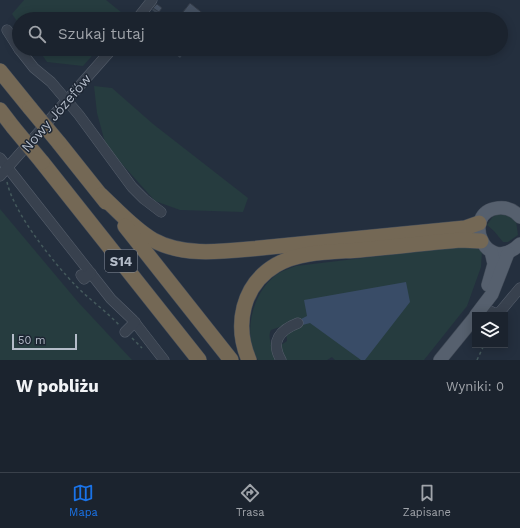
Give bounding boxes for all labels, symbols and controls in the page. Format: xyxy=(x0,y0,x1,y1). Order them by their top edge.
search box xyxy=(12,12,508,56)
icon: search xyxy=(26,23,48,45)
text: Szukaj tutaj xyxy=(58,25,145,43)
street label: Nowy Józefów xyxy=(18,71,94,155)
road number: S14 xyxy=(105,250,137,272)
map controls xyxy=(472,312,508,348)
button: layers xyxy=(472,312,508,348)
scale bar xyxy=(12,332,77,351)
text: 50 m xyxy=(18,334,45,347)
text: W pobliżu xyxy=(16,376,99,396)
text: Wyniki: 0 xyxy=(446,379,504,394)
tab: Mapa xyxy=(69,482,98,519)
tab: Trasa xyxy=(236,482,264,519)
tab: Zapisane xyxy=(403,482,451,519)

